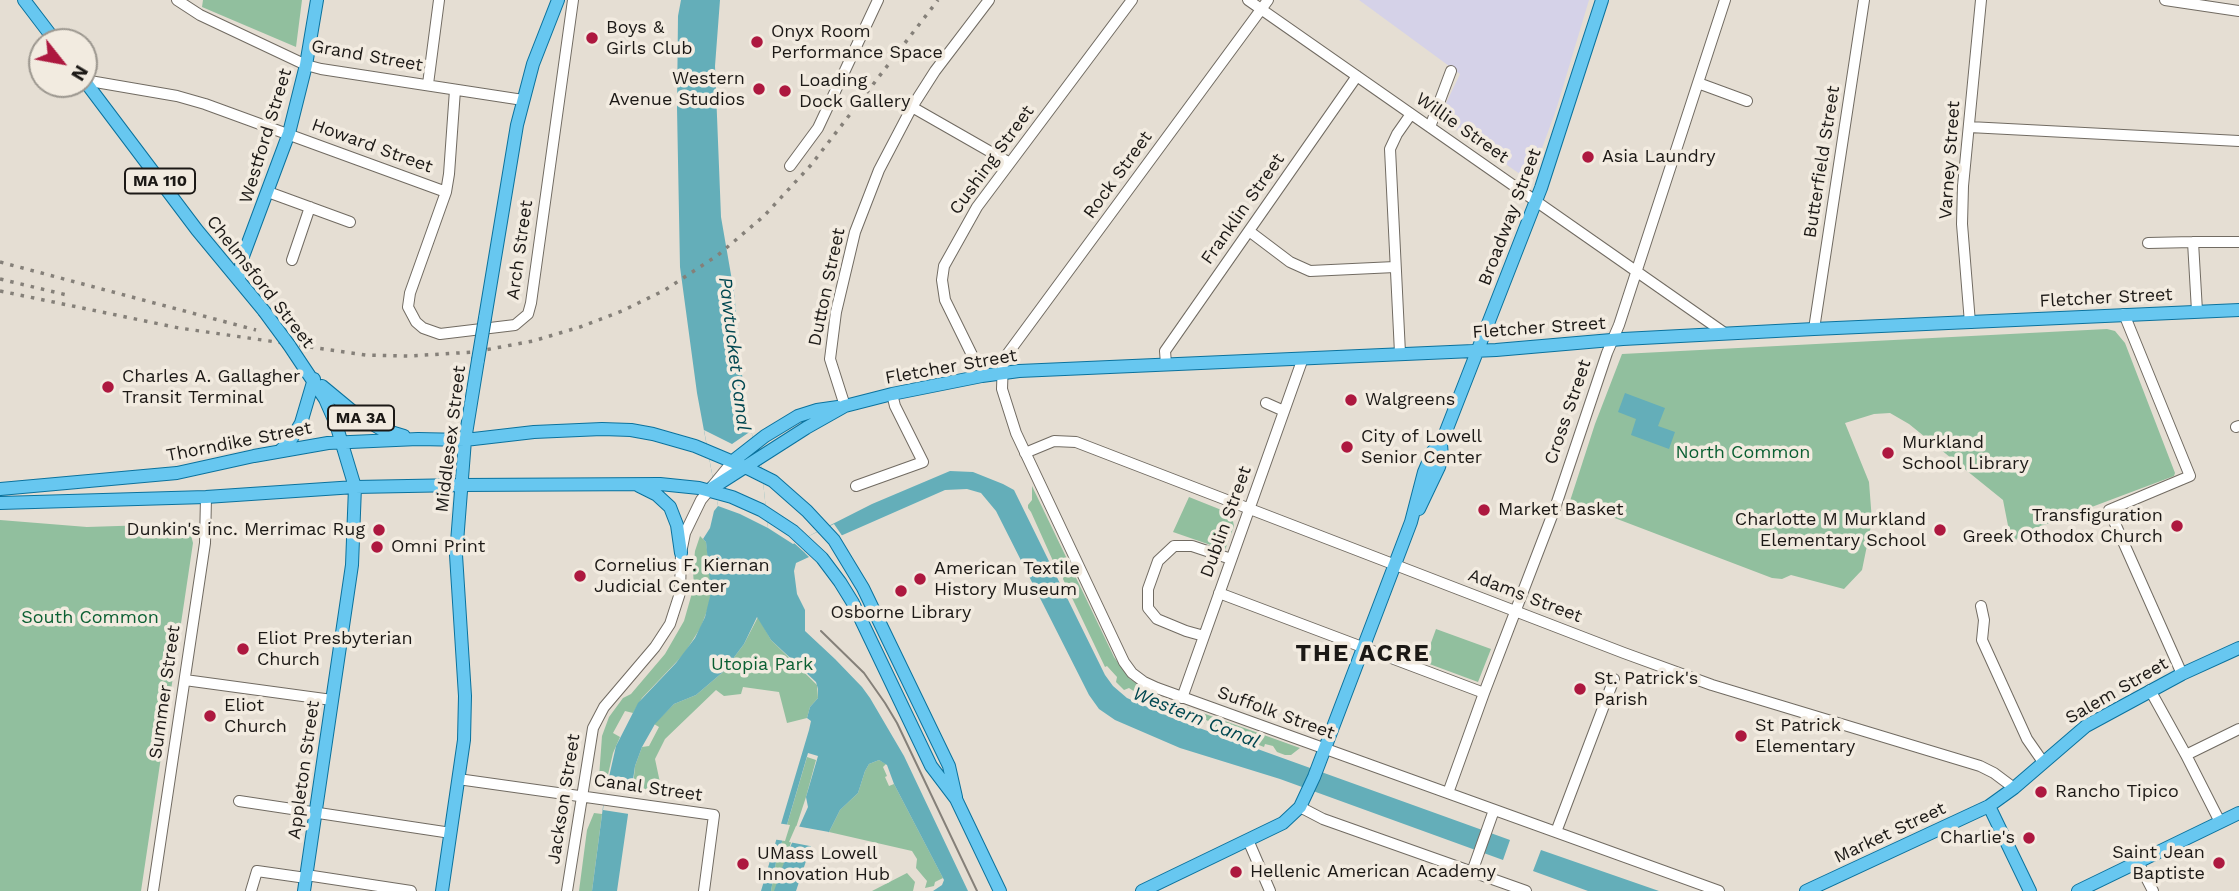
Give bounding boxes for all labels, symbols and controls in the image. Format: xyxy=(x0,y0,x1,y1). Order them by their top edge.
place label: Boys & Girls Club xyxy=(606,17,693,60)
place label: Onyx Room Performance Space xyxy=(771,21,943,64)
north arrow xyxy=(28,28,98,98)
marker: Boys & Girls Club xyxy=(584,30,600,46)
marker: Onyx Room Performance Space xyxy=(749,34,765,50)
street label: Grand Street xyxy=(309,36,425,76)
text: N xyxy=(66,61,93,85)
street label: Westford Street xyxy=(235,66,297,206)
place label: Western Avenue Studios xyxy=(609,68,745,110)
place label: Loading Dock Gallery xyxy=(799,70,910,112)
marker: Western Avenue Studios xyxy=(751,81,767,97)
marker: Loading Dock Gallery xyxy=(777,83,793,99)
street label: Butterfield Street xyxy=(1799,84,1845,240)
street label: Willie Street xyxy=(1411,88,1513,168)
street label: Varney Street xyxy=(1935,100,1965,220)
street label: Cushing Street xyxy=(945,101,1039,219)
street label: Howard Street xyxy=(309,114,435,178)
street label: Rock Street xyxy=(1079,127,1157,223)
street label: Broadway Street xyxy=(1474,145,1546,289)
place label: Asia Laundry xyxy=(1602,146,1716,168)
street label: Franklin Street xyxy=(1197,149,1289,269)
marker: Asia Laundry xyxy=(1580,149,1596,165)
road number: MA 110 xyxy=(125,168,195,194)
street label: Arch Street xyxy=(502,199,538,301)
street label: Chelmsford Street xyxy=(202,211,318,353)
street label: Dutton Street xyxy=(804,226,850,348)
water label: Pawtucket Canal xyxy=(713,276,755,432)
street label: Fletcher Street xyxy=(2039,284,2173,312)
street label: Fletcher Street xyxy=(1472,313,1606,343)
street label: Fletcher Street xyxy=(883,345,1019,389)
street label: Cross Street xyxy=(1540,357,1596,467)
street label: Middlesex Street xyxy=(431,364,471,514)
place label: Charles A. Gallagher Transit Terminal xyxy=(122,366,300,408)
marker: Charles A. Gallagher Transit Terminal xyxy=(100,379,116,395)
place label: Walgreens xyxy=(1365,389,1455,411)
marker: Walgreens xyxy=(1343,392,1359,408)
road number: MA 3A xyxy=(328,406,394,430)
street label: Thorndike Street xyxy=(164,417,314,467)
place label: City of Lowell Senior Center xyxy=(1361,426,1482,468)
place label: Murkland School Library xyxy=(1902,432,2029,474)
marker: City of Lowell Senior Center xyxy=(1339,439,1355,455)
park label: North Common xyxy=(1676,442,1810,464)
marker: Murkland School Library xyxy=(1880,445,1896,461)
street label: Dublin Street xyxy=(1196,463,1256,581)
place label: Market Basket xyxy=(1498,499,1623,521)
marker: Market Basket xyxy=(1476,502,1492,518)
place label: Transfiguration Greek Othodox Church xyxy=(1963,505,2163,548)
place label: Charlotte M Murkland Elementary School xyxy=(1735,509,1926,552)
marker: Transfiguration Greek Othodox Church xyxy=(2169,518,2185,534)
place label: Dunkin's inc. Merrimac Rug xyxy=(126,519,365,541)
marker: Dunkin's inc. Merrimac Rug xyxy=(371,522,387,538)
marker: Charlotte M Murkland Elementary School xyxy=(1932,522,1948,538)
place label: Omni Print xyxy=(391,536,485,558)
marker: Omni Print xyxy=(369,539,385,555)
place label: Cornelius F. Kiernan Judicial Center xyxy=(594,555,770,598)
place label: American Textile History Museum xyxy=(934,558,1080,600)
street label: Adams Street xyxy=(1465,564,1585,628)
marker: Cornelius F. Kiernan Judicial Center xyxy=(572,568,588,584)
marker: American Textile History Museum xyxy=(912,571,928,587)
marker: Osborne Library xyxy=(893,583,909,599)
place label: Osborne Library xyxy=(831,602,971,624)
park label: South Common xyxy=(21,607,159,629)
street label: Summer Street xyxy=(145,624,185,760)
place label: Eliot Presbyterian Church xyxy=(257,628,413,670)
district label: THE ACRE xyxy=(1296,640,1430,668)
marker: Eliot Presbyterian Church xyxy=(235,641,251,657)
street label: Salem Street xyxy=(2062,653,2172,729)
park label: Utopia Park xyxy=(711,654,813,676)
place label: St. Patrick's Parish xyxy=(1594,668,1698,710)
marker: St. Patrick's Parish xyxy=(1572,681,1588,697)
water label: Western Canal xyxy=(1129,682,1263,754)
street label: Suffolk Street xyxy=(1214,682,1338,744)
place label: Eliot Church xyxy=(224,695,287,738)
street label: Appleton Street xyxy=(284,699,324,841)
marker: Eliot Church xyxy=(202,708,218,724)
place label: St Patrick Elementary xyxy=(1755,715,1855,758)
marker: St Patrick Elementary xyxy=(1733,728,1749,744)
street label: Jackson Street xyxy=(543,732,585,866)
street label: Canal Street xyxy=(592,770,704,806)
place label: Rancho Tipico xyxy=(2055,781,2179,803)
marker: Rancho Tipico xyxy=(2033,784,2049,800)
street label: Market Street xyxy=(1831,798,1949,868)
place label: Charlie's xyxy=(1940,827,2015,849)
marker: Charlie's xyxy=(2021,830,2037,846)
place label: Saint Jean Baptiste xyxy=(2112,842,2205,884)
place label: UMass Lowell Innovation Hub xyxy=(757,843,890,886)
marker: Saint Jean Baptiste xyxy=(2211,855,2227,871)
marker: UMass Lowell Innovation Hub xyxy=(735,856,751,872)
place label: Hellenic American Academy xyxy=(1250,861,1496,883)
marker: Hellenic American Academy xyxy=(1228,864,1244,880)

